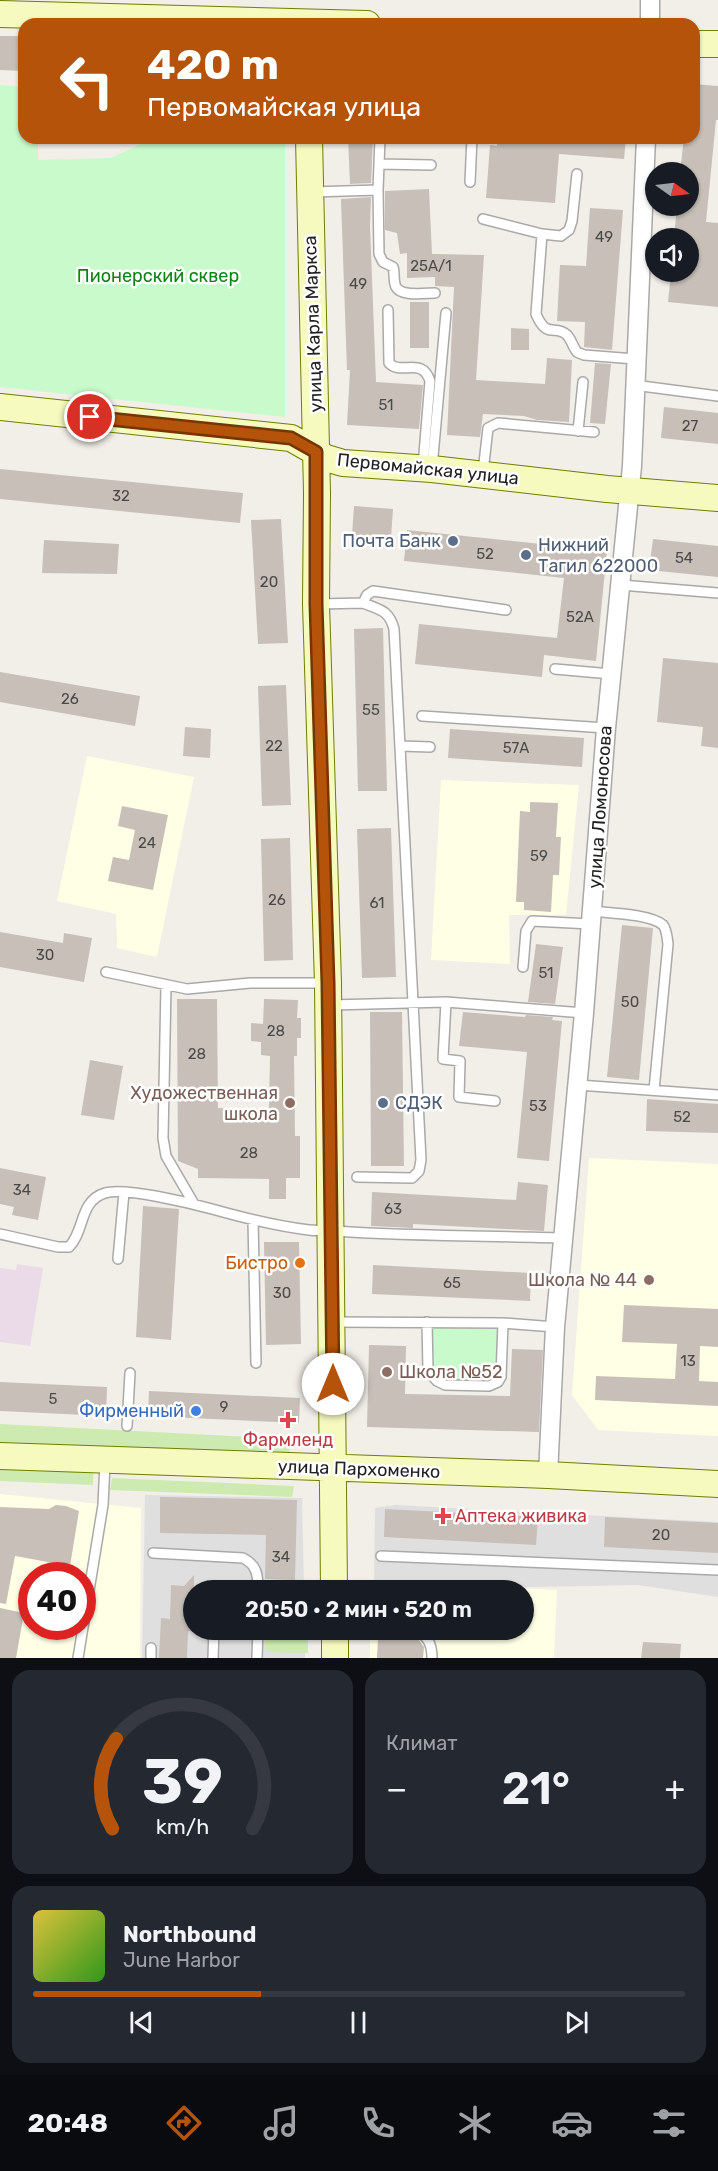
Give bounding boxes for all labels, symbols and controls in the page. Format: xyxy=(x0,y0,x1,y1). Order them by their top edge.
text: 420 m xyxy=(147,40,279,90)
icon: left xyxy=(48,42,126,120)
text: Первомайская улица xyxy=(147,91,421,123)
north arrow xyxy=(645,162,699,216)
map controls xyxy=(645,162,699,282)
house number: 49 xyxy=(595,228,613,246)
button: sound xyxy=(645,228,699,282)
street label: улица Карла Маркса xyxy=(299,235,327,413)
house number: 25А/1 xyxy=(410,257,452,275)
park label: Пионерский сквер xyxy=(77,265,239,287)
house number: 49 xyxy=(349,275,367,293)
pin xyxy=(64,391,115,442)
house number: 51 xyxy=(378,396,394,414)
icon: arrive xyxy=(73,400,106,433)
house number: 27 xyxy=(682,417,699,435)
street label: Первомайская улица xyxy=(336,449,520,489)
house number: 32 xyxy=(112,487,130,505)
place label: Почта Банк xyxy=(342,530,441,552)
marker: Почта Банк xyxy=(446,534,460,548)
place label: Нижний Тагил 622000 xyxy=(538,534,658,577)
house number: 52 xyxy=(476,545,494,563)
marker: Нижний Тагил 622000 xyxy=(519,548,533,562)
house number: 54 xyxy=(675,549,693,567)
house number: 20 xyxy=(260,573,278,591)
house number: 52А xyxy=(566,608,594,626)
house number: 26 xyxy=(61,690,79,708)
house number: 55 xyxy=(362,701,380,719)
street label: улица Ломоносова xyxy=(583,725,617,889)
house number: 22 xyxy=(265,737,283,755)
house number: 57А xyxy=(503,739,529,757)
house number: 24 xyxy=(138,834,156,852)
house number: 59 xyxy=(530,847,548,865)
house number: 26 xyxy=(268,891,286,909)
house number: 61 xyxy=(369,894,385,912)
house number: 30 xyxy=(36,946,54,964)
house number: 51 xyxy=(538,964,554,982)
house number: 50 xyxy=(621,993,639,1011)
house number: 28 xyxy=(267,1022,285,1040)
house number: 28 xyxy=(188,1045,206,1063)
place label: Художественная школа xyxy=(130,1082,278,1125)
place label: СДЭК xyxy=(395,1092,443,1114)
marker: Художественная школа xyxy=(283,1096,297,1110)
marker: СДЭК xyxy=(376,1096,390,1110)
house number: 53 xyxy=(529,1097,547,1115)
house number: 52 xyxy=(673,1108,691,1126)
house number: 28 xyxy=(240,1144,258,1162)
house number: 34 xyxy=(13,1181,31,1199)
house number: 63 xyxy=(384,1200,402,1218)
place label: Бистро xyxy=(225,1252,288,1274)
marker: Бистро xyxy=(293,1256,307,1270)
place label: Школа № 44 xyxy=(528,1269,637,1291)
marker: Школа № 44 xyxy=(642,1273,656,1287)
house number: 65 xyxy=(443,1274,461,1292)
house number: 30 xyxy=(273,1284,291,1302)
position arrow xyxy=(301,1352,365,1416)
house number: 13 xyxy=(680,1352,696,1370)
place label: Школа №52 xyxy=(399,1361,503,1383)
marker: Школа №52 xyxy=(380,1365,394,1379)
house number: 5 xyxy=(49,1390,58,1408)
house number: 9 xyxy=(220,1398,229,1416)
place label: Фирменный xyxy=(79,1400,184,1422)
marker: Фирменный xyxy=(189,1404,203,1418)
marker: Фармленд xyxy=(281,1413,295,1427)
place label: Фармленд xyxy=(243,1429,334,1451)
street label: улица Пархоменко xyxy=(277,1455,441,1483)
place label: Аптека живика xyxy=(455,1505,587,1527)
marker: Аптека живика xyxy=(436,1509,450,1523)
house number: 20 xyxy=(652,1526,670,1544)
house number: 34 xyxy=(272,1548,290,1566)
speed limit sign: 40 xyxy=(18,1562,96,1640)
text: 20:50 · 2 мин · 520 m xyxy=(245,1596,472,1623)
text: Климат xyxy=(386,1731,458,1755)
text: 39 xyxy=(142,1745,223,1819)
text: 21° xyxy=(502,1762,570,1815)
text: − xyxy=(386,1769,407,1808)
text: + xyxy=(664,1769,685,1808)
text: km/h xyxy=(156,1814,209,1839)
text: Northbound xyxy=(123,1921,256,1948)
text: June Harbor xyxy=(123,1948,240,1972)
icon: previous xyxy=(125,2006,158,2039)
icon: pause xyxy=(342,2006,375,2039)
icon: next xyxy=(560,2006,593,2039)
icon: directions xyxy=(163,2102,205,2144)
icon: music xyxy=(260,2102,302,2144)
icon: phone xyxy=(357,2102,399,2144)
icon: climate xyxy=(454,2102,496,2144)
icon: car xyxy=(551,2102,593,2144)
icon: filters xyxy=(648,2102,690,2144)
text: 20:48 xyxy=(28,2107,108,2139)

